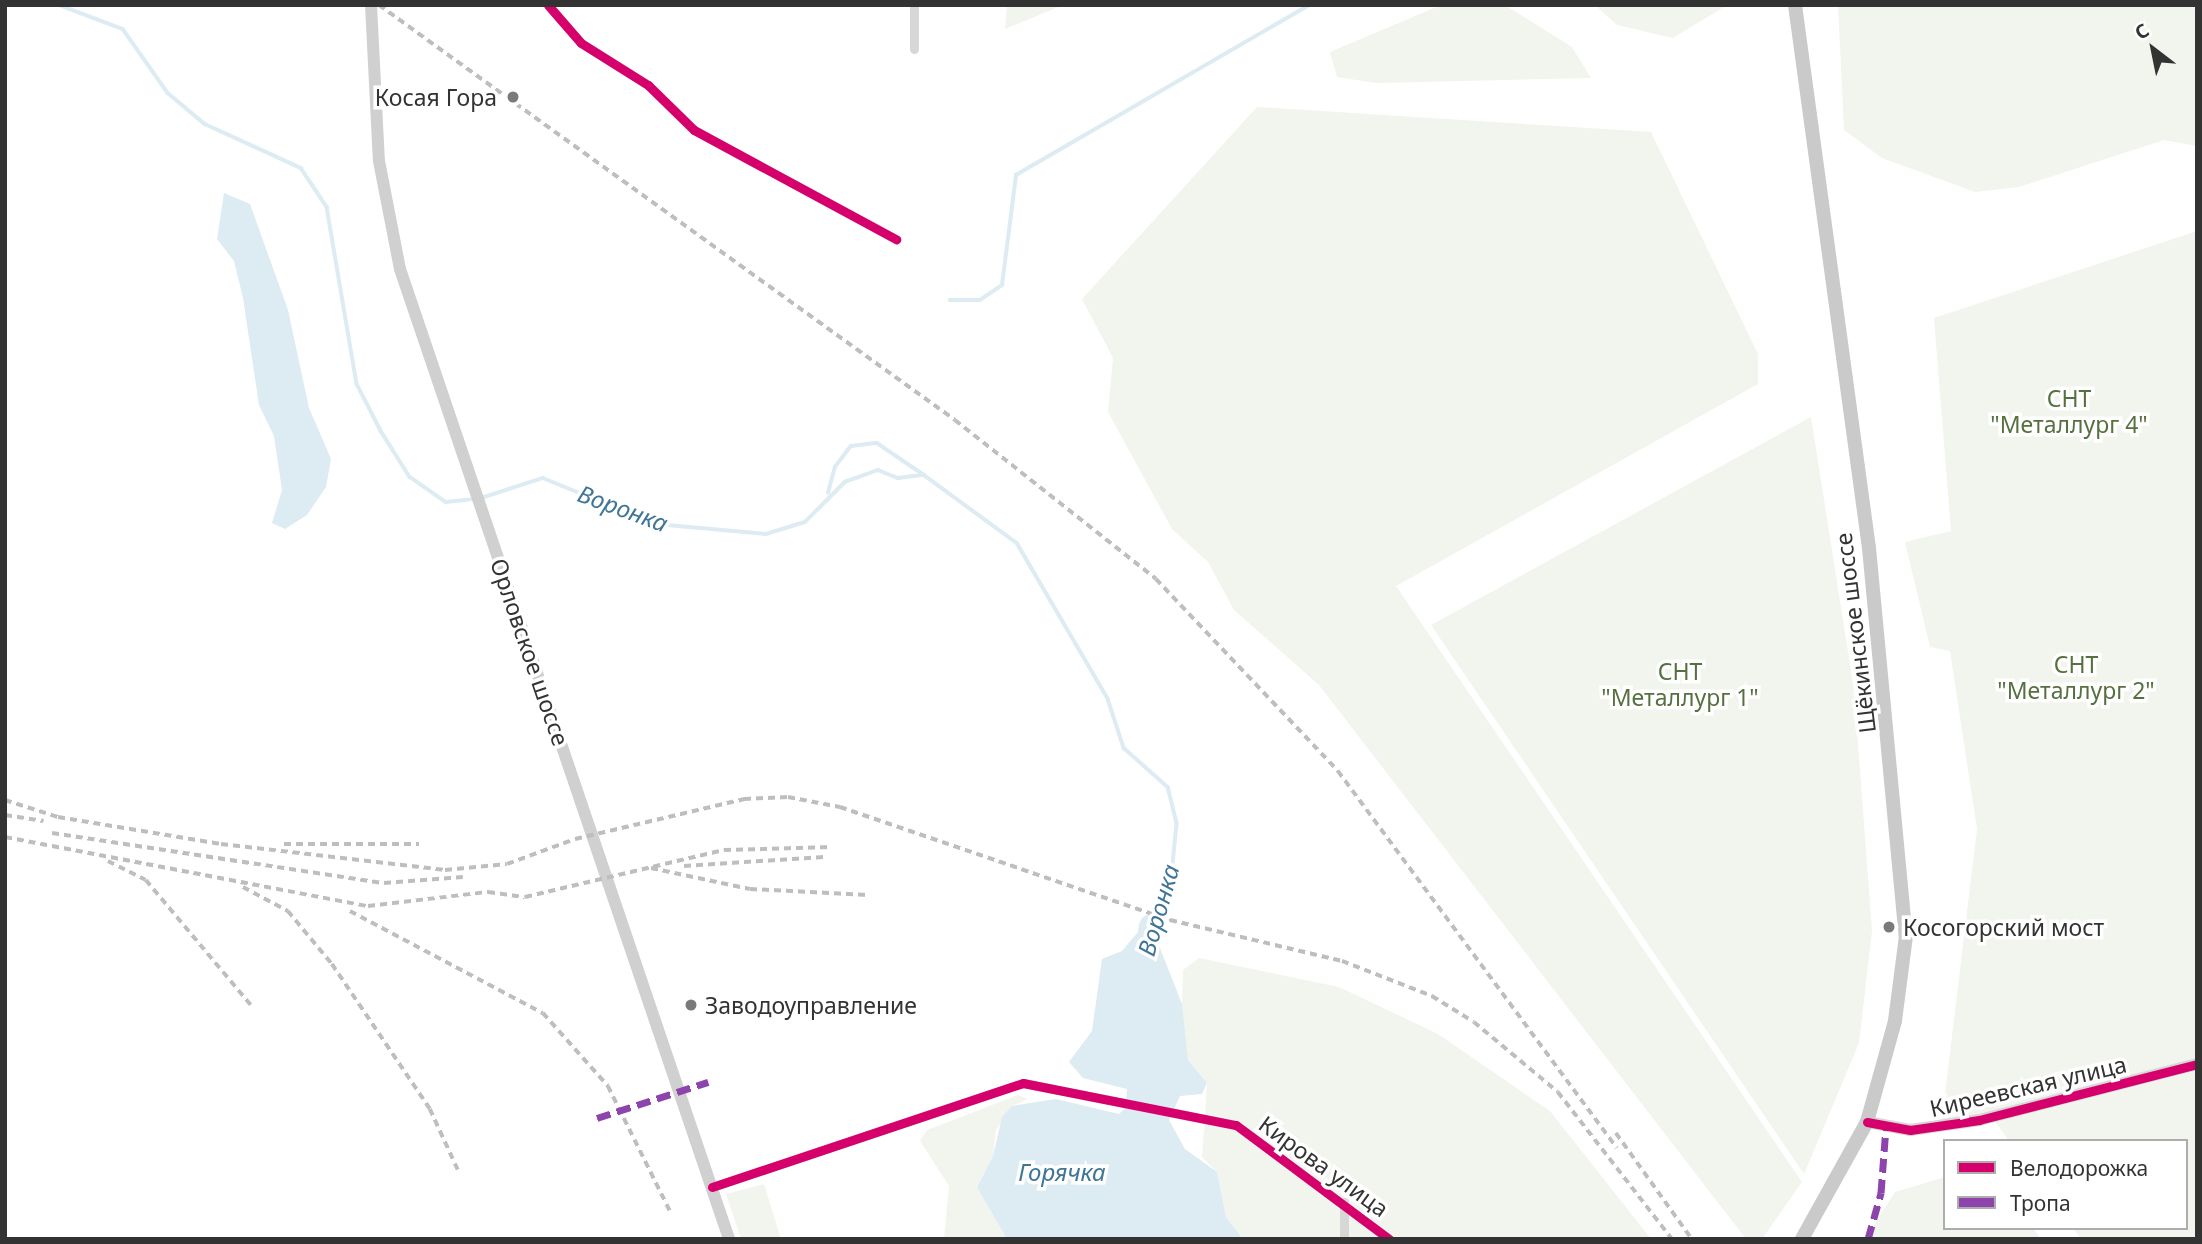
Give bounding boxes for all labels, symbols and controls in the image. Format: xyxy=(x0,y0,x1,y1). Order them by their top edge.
north arrow xyxy=(2118,14,2188,84)
text: С xyxy=(2130,17,2154,45)
place label: Косая Гора xyxy=(375,83,497,111)
marker: Косая Гора xyxy=(503,87,523,107)
park label: СНТ "Металлург 4" xyxy=(1990,384,2148,438)
water label: Воронка xyxy=(574,478,672,538)
street label: Щёкинское шоссе xyxy=(1829,531,1881,735)
street label: Орловское шоссе xyxy=(485,555,575,749)
park label: СНТ "Металлург 2" xyxy=(1997,650,2155,704)
park label: СНТ "Металлург 1" xyxy=(1601,657,1759,711)
water label: Воронка xyxy=(1131,861,1185,959)
place label: Косогорский мост xyxy=(1903,913,2104,941)
marker: Косогорский мост xyxy=(1881,919,1897,935)
place label: Заводоуправление xyxy=(705,991,917,1019)
marker: Заводоуправление xyxy=(683,997,699,1013)
street label: Киреевская улица xyxy=(1927,1050,2129,1122)
street label: Кирова улица xyxy=(1254,1110,1394,1222)
legend xyxy=(1943,1139,2188,1230)
text: Велодорожка xyxy=(2010,1154,2148,1182)
water label: Горячка xyxy=(1018,1158,1106,1186)
text: Тропа xyxy=(2010,1189,2071,1217)

